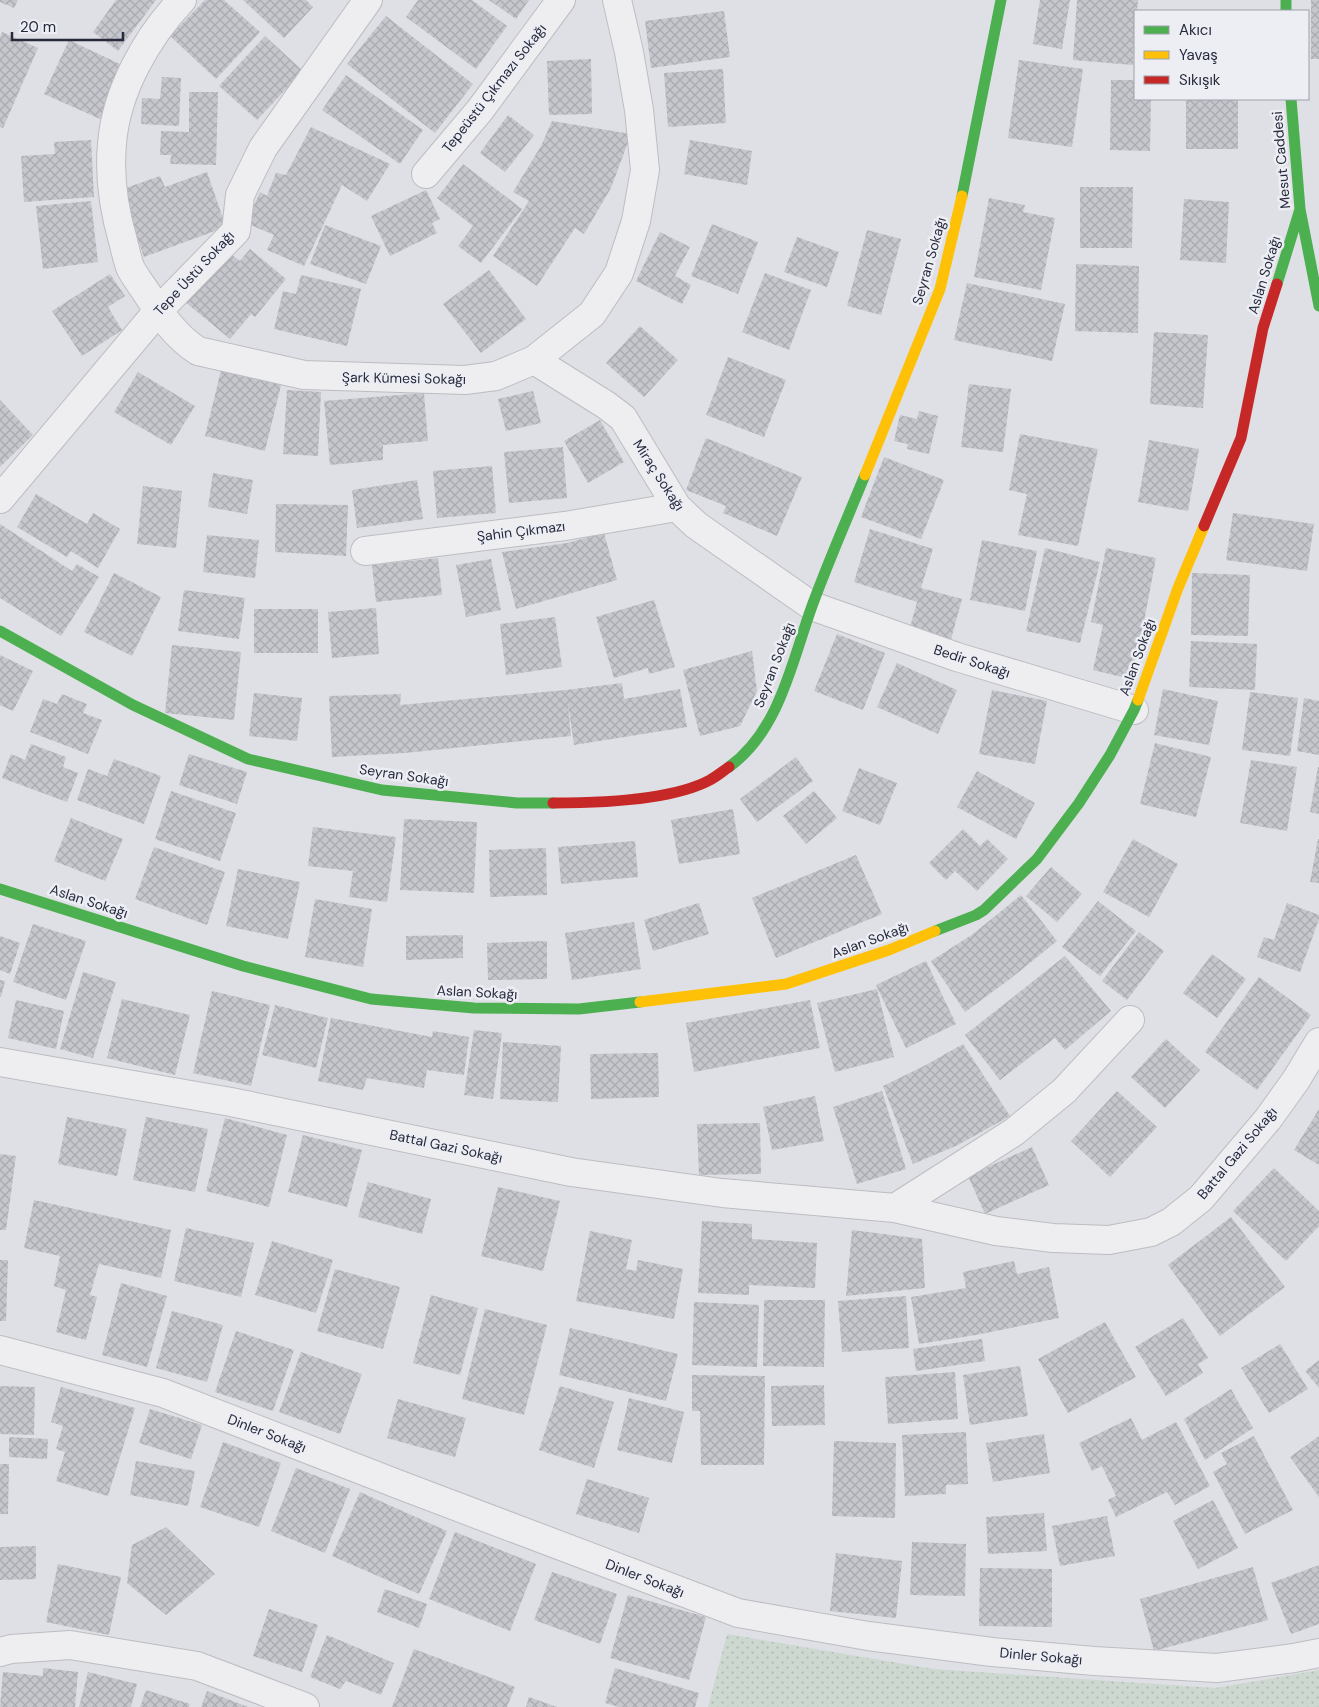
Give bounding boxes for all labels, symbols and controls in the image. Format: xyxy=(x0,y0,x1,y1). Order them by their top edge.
scale bar xyxy=(12,10,124,42)
legend xyxy=(1134,10,1309,100)
text: 20 m xyxy=(20,17,56,37)
street label: Tepeüstü Çıkmazı Sokağı xyxy=(438,20,550,156)
text: Akıcı xyxy=(1179,20,1212,40)
text: Yavaş xyxy=(1179,45,1218,65)
text: Sıkışık xyxy=(1179,70,1221,90)
street label: Mesut Caddesi xyxy=(1268,111,1294,209)
street label: Seyran Sokağı xyxy=(908,215,950,307)
street label: Tepe Üstü Sokağı xyxy=(150,227,238,319)
street label: Aslan Sokağı xyxy=(1244,234,1284,316)
street label: Şark Kümesi Sokağı xyxy=(342,368,466,388)
street label: Miraç Sokağı xyxy=(629,436,689,514)
street label: Şahin Çıkmazı xyxy=(476,517,566,545)
street label: Aslan Sokağı xyxy=(1115,616,1159,698)
street label: Seyran Sokağı xyxy=(749,620,799,710)
street label: Bedir Sokağı xyxy=(931,640,1013,682)
street label: Seyran Sokağı xyxy=(358,760,450,790)
street label: Aslan Sokağı xyxy=(48,880,130,922)
street label: Aslan Sokağı xyxy=(829,918,911,962)
street label: Aslan Sokağı xyxy=(436,981,518,1003)
street label: Battal Gazi Sokağı xyxy=(1193,1103,1281,1203)
street label: Battal Gazi Sokağı xyxy=(388,1125,504,1167)
street label: Dinler Sokağı xyxy=(225,1410,309,1456)
street label: Dinler Sokağı xyxy=(603,1555,687,1601)
street label: Dinler Sokağı xyxy=(999,1643,1083,1669)

